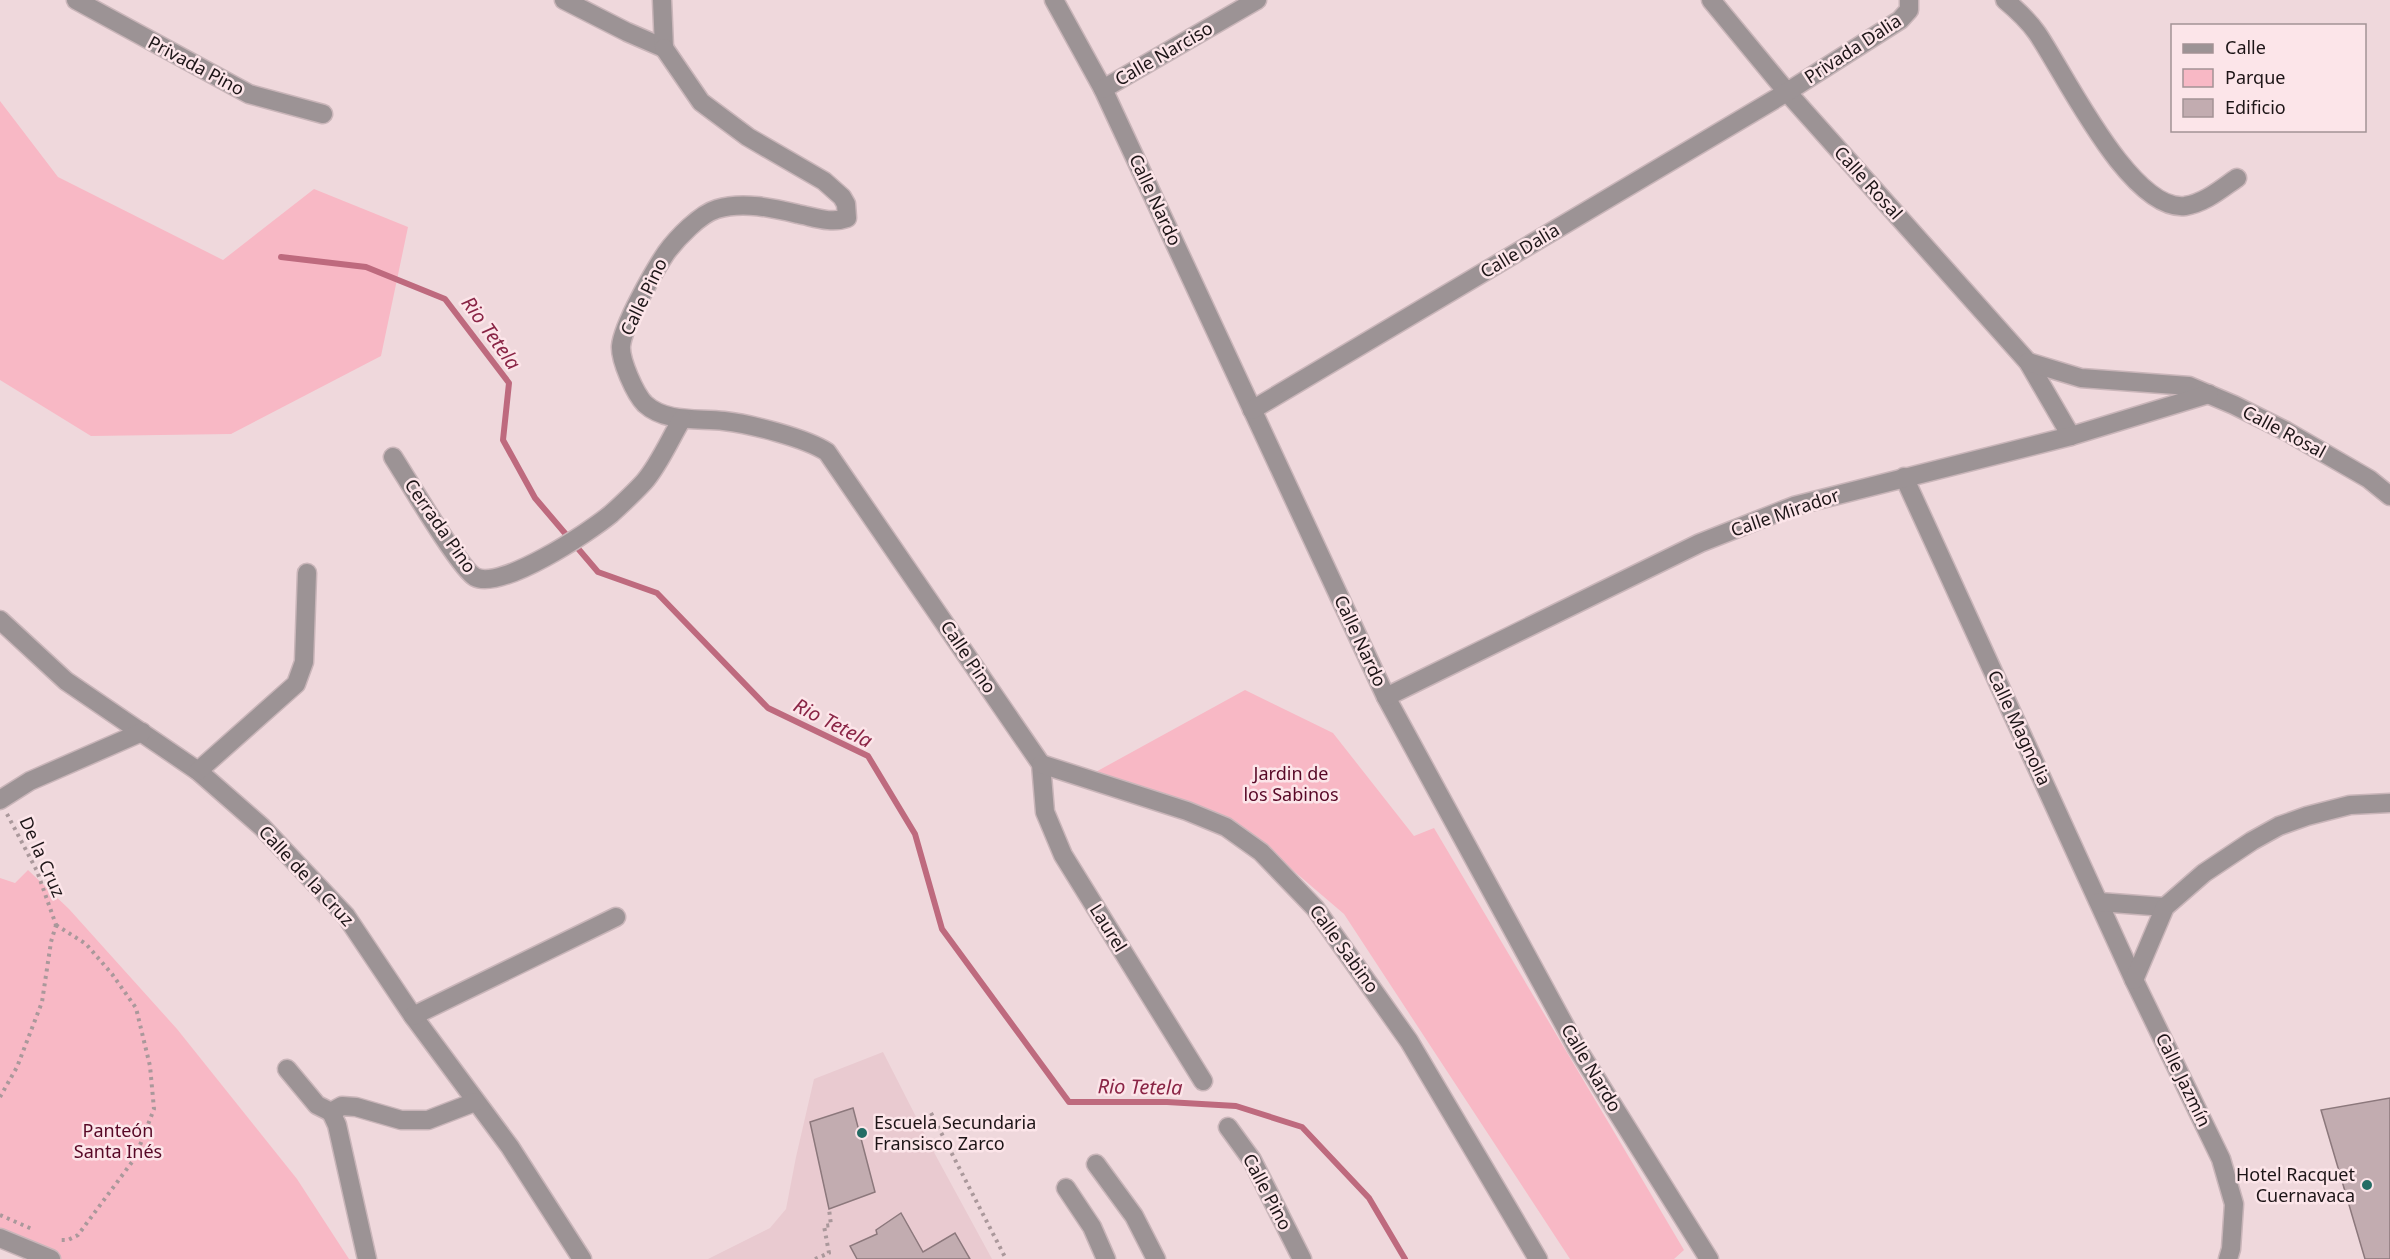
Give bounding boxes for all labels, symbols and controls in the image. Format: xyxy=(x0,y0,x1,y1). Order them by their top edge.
street label: Privada Dalia xyxy=(1800,8,1905,88)
street label: Calle Narciso xyxy=(1110,15,1217,91)
legend xyxy=(2171,24,2366,132)
street label: Privada Pino xyxy=(144,30,249,101)
text: Calle xyxy=(2225,35,2266,59)
text: Parque xyxy=(2225,65,2285,89)
text: Edificio xyxy=(2225,95,2286,119)
street label: Calle Rosal xyxy=(1829,140,1908,224)
street label: Calle Nardo xyxy=(1124,150,1188,249)
street label: Calle Dalia xyxy=(1475,217,1563,283)
street label: Calle Pino xyxy=(614,254,672,339)
water label: Rio Tetela xyxy=(456,290,527,375)
street label: Calle Rosal xyxy=(2239,399,2330,463)
street label: Cerrada Pino xyxy=(400,474,482,577)
street label: Calle Mirador xyxy=(1727,482,1843,542)
street label: Calle Nardo xyxy=(1329,591,1393,690)
street label: Calle Pino xyxy=(936,615,1002,698)
street label: Calle Magnolia xyxy=(1983,666,2057,789)
water label: Rio Tetela xyxy=(789,691,877,754)
park label: Jardin de los Sabinos xyxy=(1243,761,1339,806)
street label: De la Cruz xyxy=(15,813,71,901)
street label: Calle de la Cruz xyxy=(254,820,360,931)
street label: Laurel xyxy=(1085,899,1133,956)
street label: Calle Sabino xyxy=(1305,900,1385,997)
street label: Calle Nardo xyxy=(1556,1019,1627,1116)
street label: Calle Jazmín xyxy=(2151,1029,2217,1131)
water label: Rio Tetela xyxy=(1097,1072,1183,1101)
place label: Escuela Secundaria Fransisco Zarco xyxy=(874,1110,1036,1155)
park label: Panteón Santa Inés xyxy=(74,1118,162,1163)
marker: Escuela Secundaria Fransisco Zarco xyxy=(855,1126,869,1140)
street label: Calle Pino xyxy=(1238,1149,1298,1234)
place label: Hotel Racquet Cuernavaca xyxy=(2236,1162,2355,1207)
marker: Hotel Racquet Cuernavaca xyxy=(2360,1178,2374,1192)

